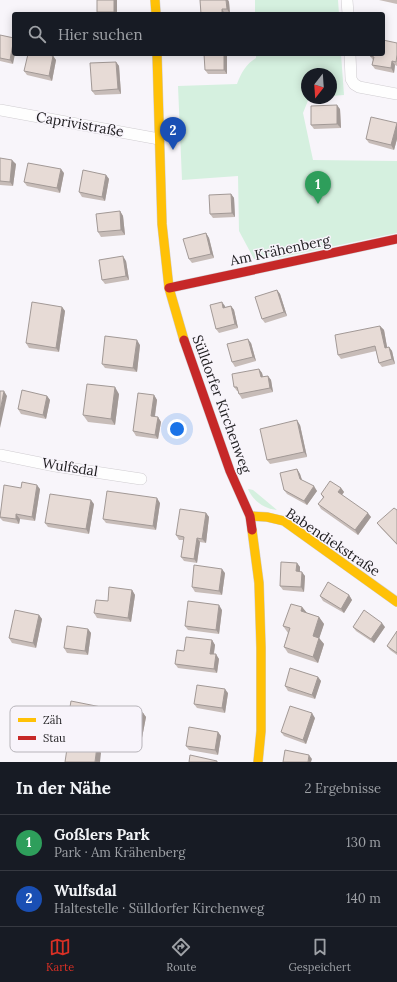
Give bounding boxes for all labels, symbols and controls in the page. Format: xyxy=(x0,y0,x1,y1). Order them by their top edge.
search box xyxy=(12,12,385,56)
icon: search xyxy=(26,23,48,45)
text: Hier suchen xyxy=(58,25,142,44)
north arrow xyxy=(301,68,337,104)
street label: Caprivistraße xyxy=(35,107,126,141)
pin: 2 xyxy=(160,117,186,150)
pin: 1 xyxy=(305,171,331,204)
street label: Am Krähenberg xyxy=(227,231,332,270)
street label: Sülldorfer Kirchenweg xyxy=(189,332,256,476)
your location xyxy=(167,419,187,439)
street label: Wulfsdal xyxy=(41,454,99,480)
street label: Babendiekstraße xyxy=(282,504,384,580)
legend xyxy=(10,706,142,752)
text: Zäh xyxy=(43,713,62,727)
text: Stau xyxy=(43,731,66,745)
text: In der Nähe xyxy=(16,777,111,799)
text: 2 Ergebnisse xyxy=(305,780,381,797)
text: Goßlers Park xyxy=(54,825,150,844)
text: 1 xyxy=(26,834,32,851)
text: 130 m xyxy=(346,834,381,851)
text: Park · Am Krähenberg xyxy=(54,844,186,861)
text: Wulfsdal xyxy=(54,881,117,900)
text: 2 xyxy=(26,890,32,907)
text: 140 m xyxy=(346,890,381,907)
text: Haltestelle · Sülldorfer Kirchenweg xyxy=(54,900,264,917)
tab: Karte xyxy=(46,936,74,974)
tab: Route xyxy=(166,936,196,974)
tab: Gespeichert xyxy=(288,936,351,974)

